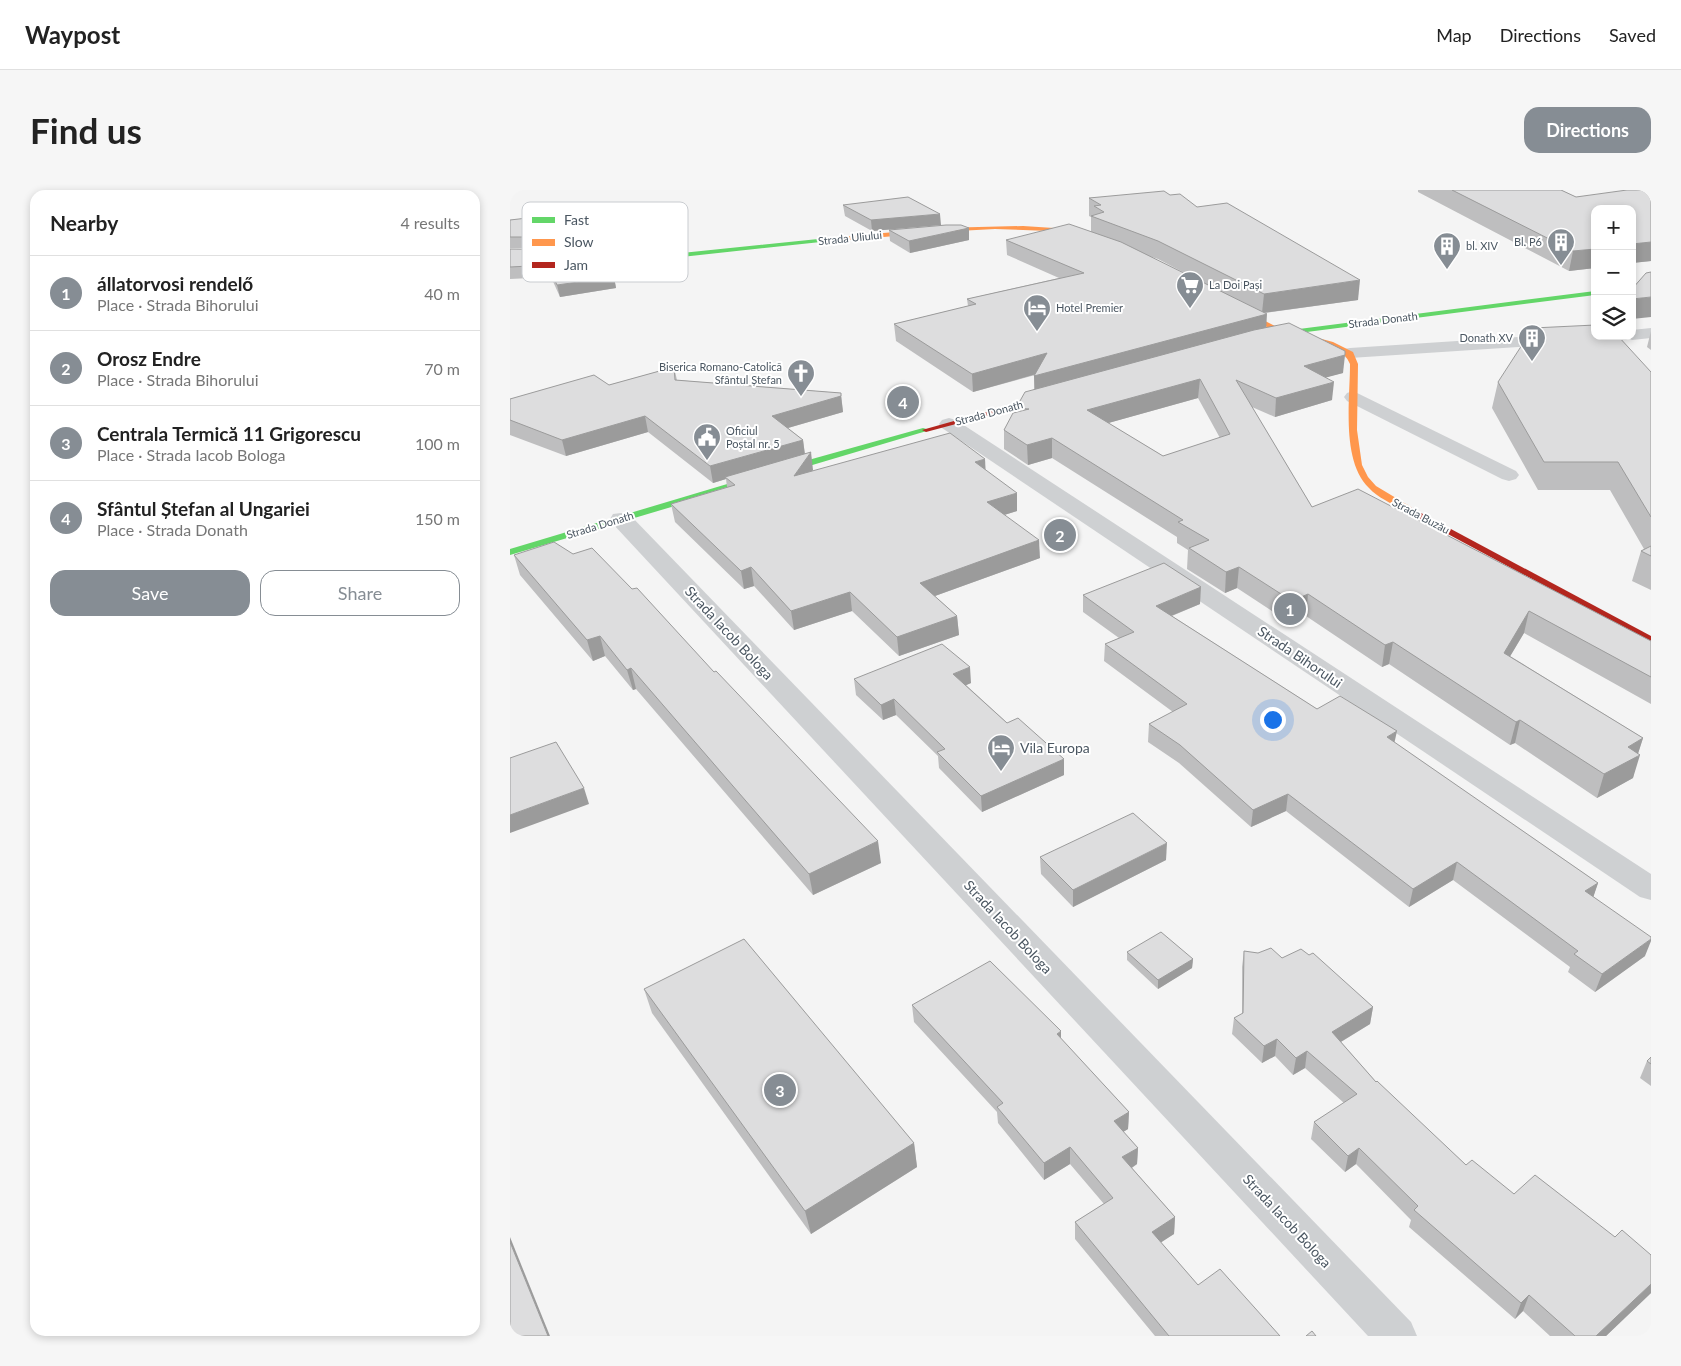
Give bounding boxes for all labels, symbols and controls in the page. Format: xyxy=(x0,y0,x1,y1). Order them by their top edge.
text: Waypost xyxy=(25,20,120,49)
text: Map xyxy=(1436,24,1472,46)
text: Directions xyxy=(1500,24,1581,46)
text: Saved xyxy=(1609,24,1656,46)
button: Directions xyxy=(1524,107,1651,153)
text: Find us xyxy=(30,109,142,151)
legend xyxy=(522,202,688,282)
map controls xyxy=(1591,205,1636,340)
button: + xyxy=(1591,205,1636,250)
text: Nearby xyxy=(50,210,118,235)
text: Fast xyxy=(564,211,589,228)
text: 4 results xyxy=(400,213,460,232)
building icon: Bl. P6 xyxy=(1546,227,1576,266)
street label: Strada Uliului xyxy=(817,228,883,247)
building icon: bl. XIV xyxy=(1432,231,1462,270)
text: Slow xyxy=(564,233,594,250)
place label: Bl. P6 xyxy=(1514,235,1542,248)
place label: bl. XIV xyxy=(1466,239,1498,252)
button: − xyxy=(1591,250,1636,295)
text: Jam xyxy=(564,256,588,273)
supermarket icon: La Doi Pași xyxy=(1175,270,1205,309)
text: állatorvosi rendelő xyxy=(97,272,253,295)
place label: La Doi Pași xyxy=(1209,278,1263,291)
text: 1 xyxy=(61,284,71,303)
text: 40 m xyxy=(424,284,460,303)
hotel icon: Hotel Premier xyxy=(1022,293,1052,332)
text: Place · Strada Bihorului xyxy=(97,295,259,314)
button: layers xyxy=(1591,295,1636,340)
place label: Hotel Premier xyxy=(1056,301,1123,314)
street label: Strada Donath xyxy=(1348,309,1418,330)
building icon: Donath XV xyxy=(1517,323,1547,362)
place label: Donath XV xyxy=(1459,331,1514,344)
text: Orosz Endre xyxy=(97,347,201,370)
church icon: Biserica Romano-Catolică Sfântul Ștefan xyxy=(786,358,816,397)
text: 2 xyxy=(61,359,71,378)
text: 70 m xyxy=(424,359,460,378)
place label: Biserica Romano-Catolică Sfântul Ștefan xyxy=(659,360,782,386)
text: Place · Strada Bihorului xyxy=(97,370,259,389)
pin: 4 xyxy=(887,383,919,421)
street label: Strada Donath xyxy=(954,397,1024,428)
text: Centrala Termică 11 Grigorescu xyxy=(97,422,361,445)
public building icon: Oficiul Poștal nr. 5 xyxy=(692,422,722,461)
place label: Oficiul Poștal nr. 5 xyxy=(726,424,780,450)
text: 3 xyxy=(61,434,71,453)
text: 100 m xyxy=(415,434,460,453)
text: Place · Strada Iacob Bologa xyxy=(97,445,286,464)
street label: Strada Buzău xyxy=(1390,495,1452,536)
text: Sfântul Ștefan al Ungariei xyxy=(97,497,310,520)
street label: Strada Donath xyxy=(565,508,635,541)
text: 4 xyxy=(61,509,71,528)
text: 150 m xyxy=(415,509,460,528)
pin: 2 xyxy=(1044,516,1076,554)
text: Place · Strada Donath xyxy=(97,520,248,539)
button: Save xyxy=(50,570,250,616)
button: Share xyxy=(260,570,460,616)
street label: Strada Iacob Bologa xyxy=(682,582,777,683)
pin: 1 xyxy=(1274,590,1306,628)
street label: Strada Bihorului xyxy=(1255,622,1346,691)
your location xyxy=(1260,707,1286,733)
hotel icon: Vila Europa xyxy=(986,733,1016,772)
place label: Vila Europa xyxy=(1020,739,1090,756)
street label: Strada Iacob Bologa xyxy=(961,876,1056,977)
pin: 3 xyxy=(764,1071,796,1109)
street label: Strada Iacob Bologa xyxy=(1240,1170,1335,1271)

